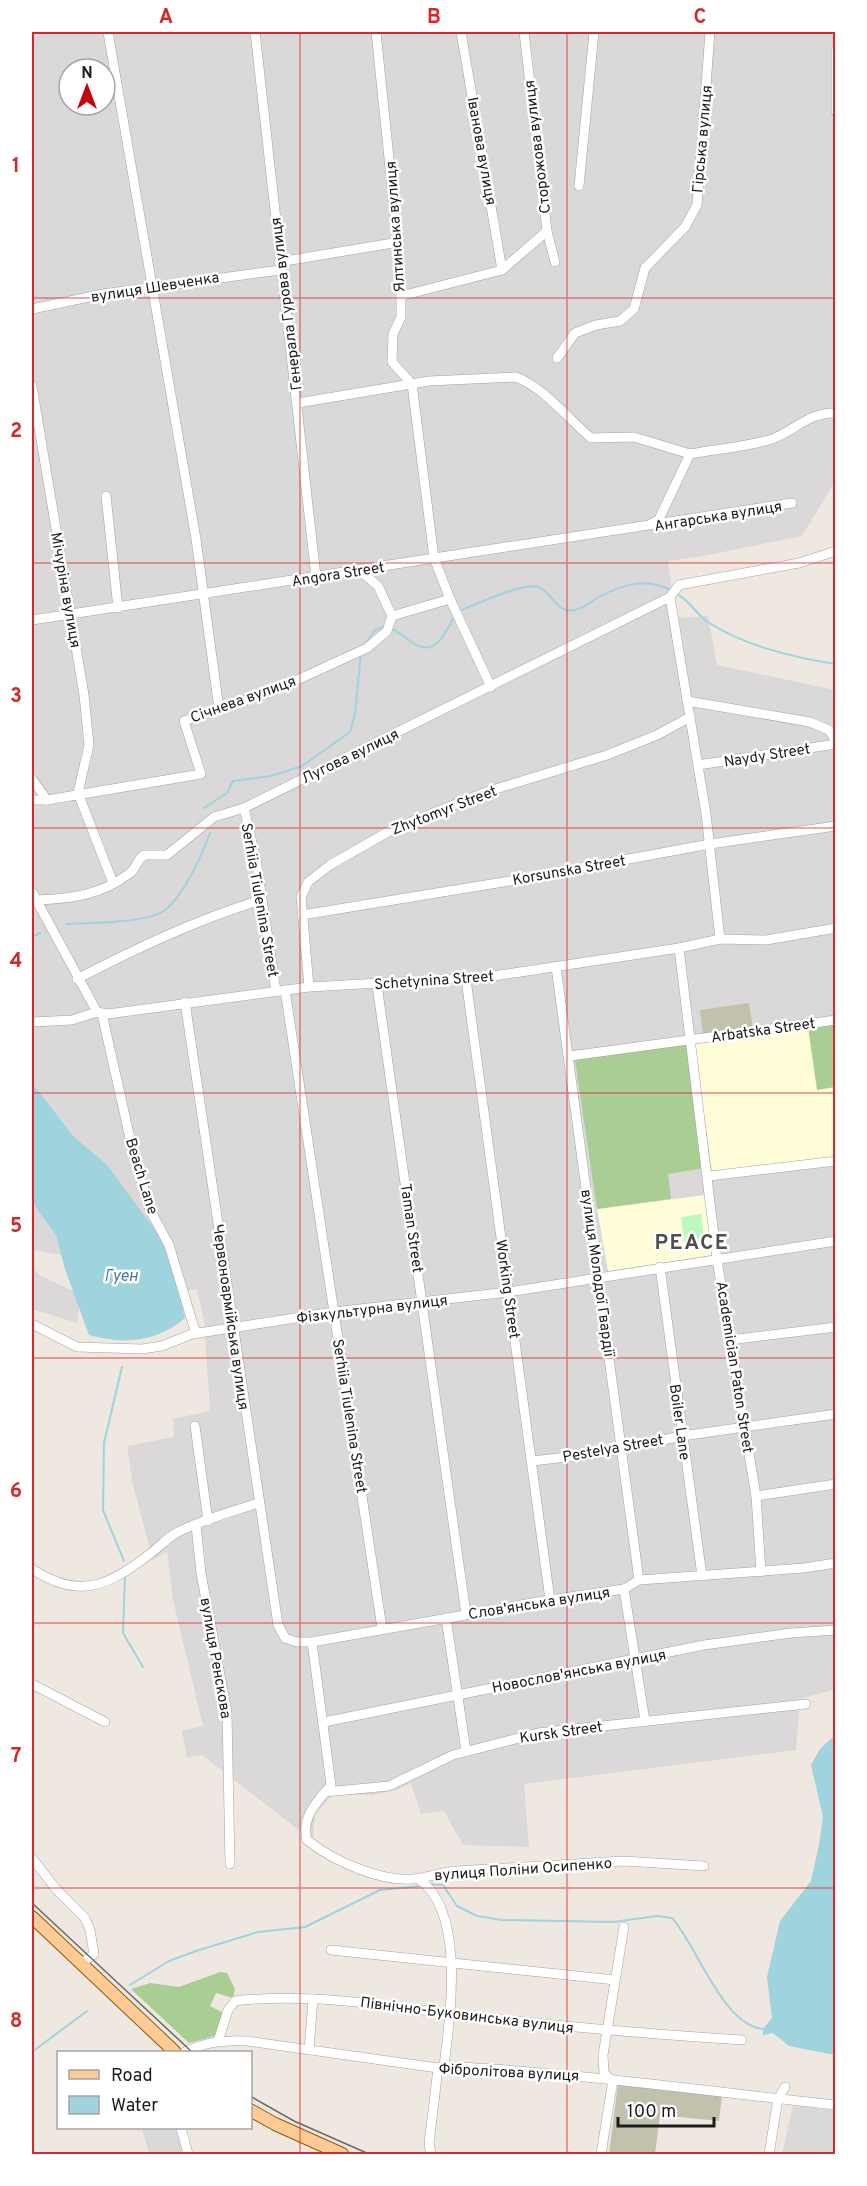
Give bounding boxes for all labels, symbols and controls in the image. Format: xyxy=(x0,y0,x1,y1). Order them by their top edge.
text: A xyxy=(159,5,173,31)
text: B xyxy=(427,5,441,31)
text: C xyxy=(694,5,706,31)
north arrow xyxy=(57,57,117,117)
text: N xyxy=(81,64,93,84)
street label: Сторожова вулиця xyxy=(521,79,556,215)
street label: Гірська вулиця xyxy=(689,85,718,194)
street label: Іванова вулиця xyxy=(462,96,499,207)
text: 1 xyxy=(12,154,20,180)
street label: Ялтинська вулиця xyxy=(382,161,411,293)
street label: Генерала Гурова вулиця xyxy=(267,216,308,391)
street label: вулиця Шевченка xyxy=(90,269,221,308)
text: 2 xyxy=(10,419,22,445)
street label: Ангарська вулиця xyxy=(653,498,783,537)
street label: Мічуріна вулиця xyxy=(45,531,84,650)
street label: Angora Street xyxy=(290,559,386,592)
street label: Січнева вулиця xyxy=(188,673,299,728)
text: 3 xyxy=(10,684,22,710)
street label: Лугова вулиця xyxy=(299,726,402,789)
street label: Naydy Street xyxy=(723,740,812,773)
street label: Zhytomyr Street xyxy=(389,783,500,840)
street label: Serhiia Tiulenina Street xyxy=(236,822,281,979)
street label: Korsunska Street xyxy=(511,852,627,891)
text: 4 xyxy=(10,949,22,975)
street label: Schetynina Street xyxy=(374,968,495,995)
street label: Arbatska Street xyxy=(710,1015,817,1048)
street label: Beach Lane xyxy=(120,1136,161,1217)
street label: Taman Street xyxy=(395,1182,426,1274)
street label: вулиця Молодої Гвардії xyxy=(575,1188,618,1359)
text: 5 xyxy=(10,1214,22,1240)
street label: Червоноармійська вулиця xyxy=(207,1223,252,1411)
district label: PEACE xyxy=(655,1230,729,1257)
street label: Working Street xyxy=(490,1238,523,1340)
water label: Гуен xyxy=(104,1267,139,1287)
street label: Academician Paton Street xyxy=(711,1280,757,1455)
street label: Фізкультурна вулиця xyxy=(295,1292,449,1329)
street label: Serhiia Tiulenina Street xyxy=(327,1338,370,1495)
street label: Boiler Lane xyxy=(664,1383,693,1462)
street label: Pestelya Street xyxy=(561,1431,665,1468)
text: 6 xyxy=(10,1479,22,1505)
street label: Слов'янська вулиця xyxy=(467,1584,611,1625)
street label: вулиця Ренскова xyxy=(195,1596,235,1720)
street label: Новослов'янська вулиця xyxy=(491,1646,668,1699)
street label: Kursk Street xyxy=(518,1718,604,1749)
text: 7 xyxy=(11,1744,21,1770)
street label: вулиця Поліни Осипенко xyxy=(434,1855,613,1886)
street label: Північно-Буковинська вулиця xyxy=(359,1994,575,2039)
text: 8 xyxy=(10,2009,22,2035)
legend xyxy=(57,2051,252,2129)
street label: Фібролітова вулиця xyxy=(438,2060,580,2087)
text: Road xyxy=(111,2065,153,2088)
scale bar xyxy=(618,2090,714,2128)
text: Water xyxy=(111,2095,158,2118)
text: 100 m xyxy=(627,2101,676,2124)

